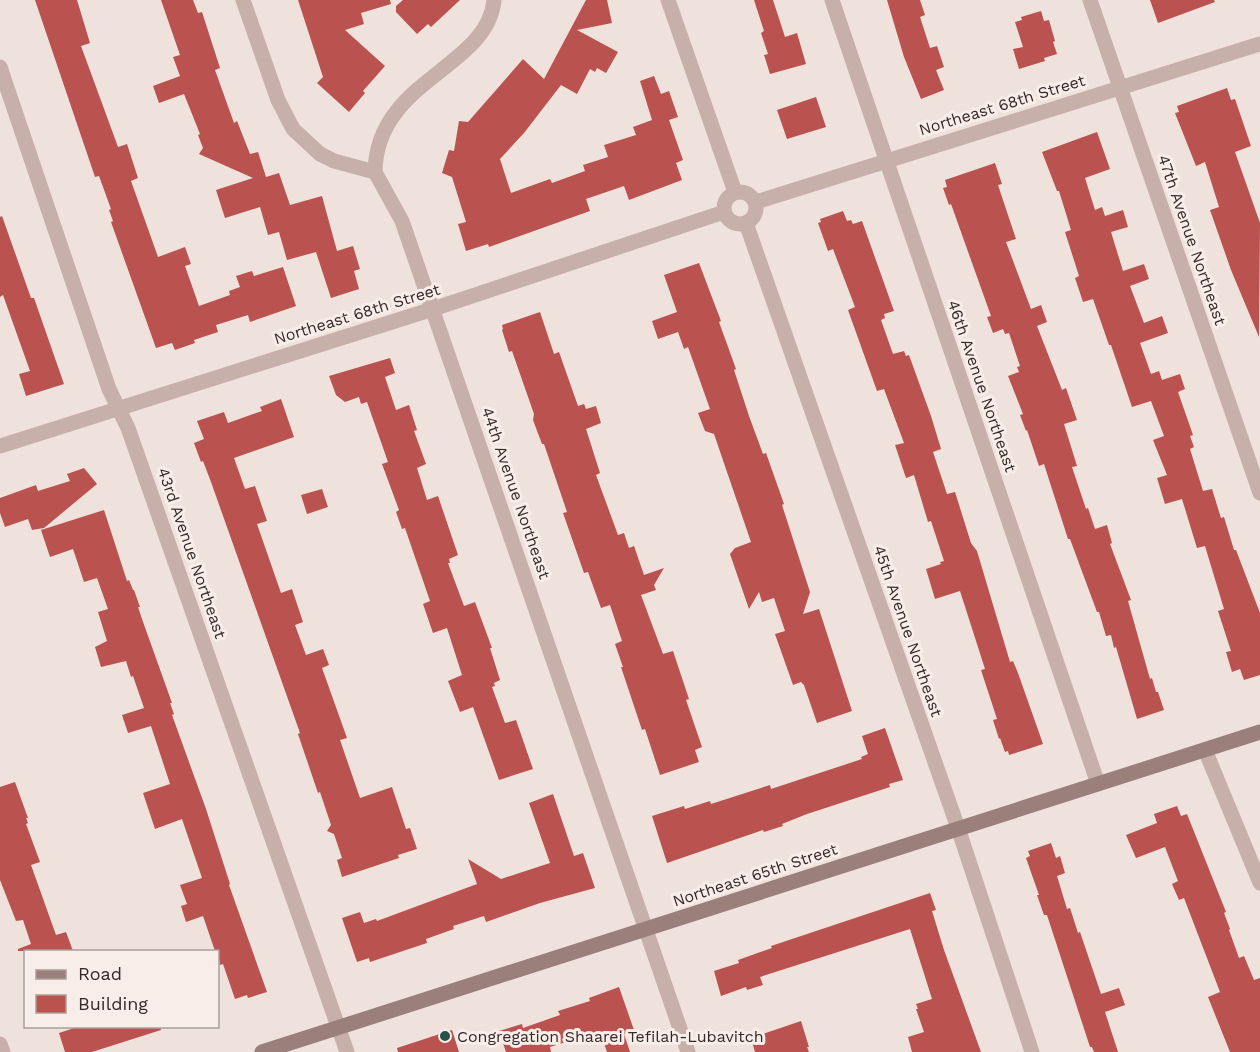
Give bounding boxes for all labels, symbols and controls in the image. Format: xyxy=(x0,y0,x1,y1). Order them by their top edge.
street label: Northeast 68th Street xyxy=(917,71,1088,139)
street label: 47th Avenue Northeast xyxy=(1154,152,1230,328)
street label: Northeast 68th Street xyxy=(272,280,443,348)
street label: 46th Avenue Northeast xyxy=(944,298,1020,475)
street label: 44th Avenue Northeast xyxy=(478,405,554,582)
street label: 43rd Avenue Northeast xyxy=(154,465,230,641)
street label: 45th Avenue Northeast xyxy=(870,543,946,719)
street label: Northeast 65th Street xyxy=(670,839,840,911)
legend xyxy=(24,950,219,1028)
text: Road xyxy=(78,963,122,984)
text: Building xyxy=(78,993,148,1014)
place label: Congregation Shaarei Tefilah-Lubavitch xyxy=(457,1027,764,1046)
marker: Congregation Shaarei Tefilah-Lubavitch xyxy=(438,1029,452,1043)

